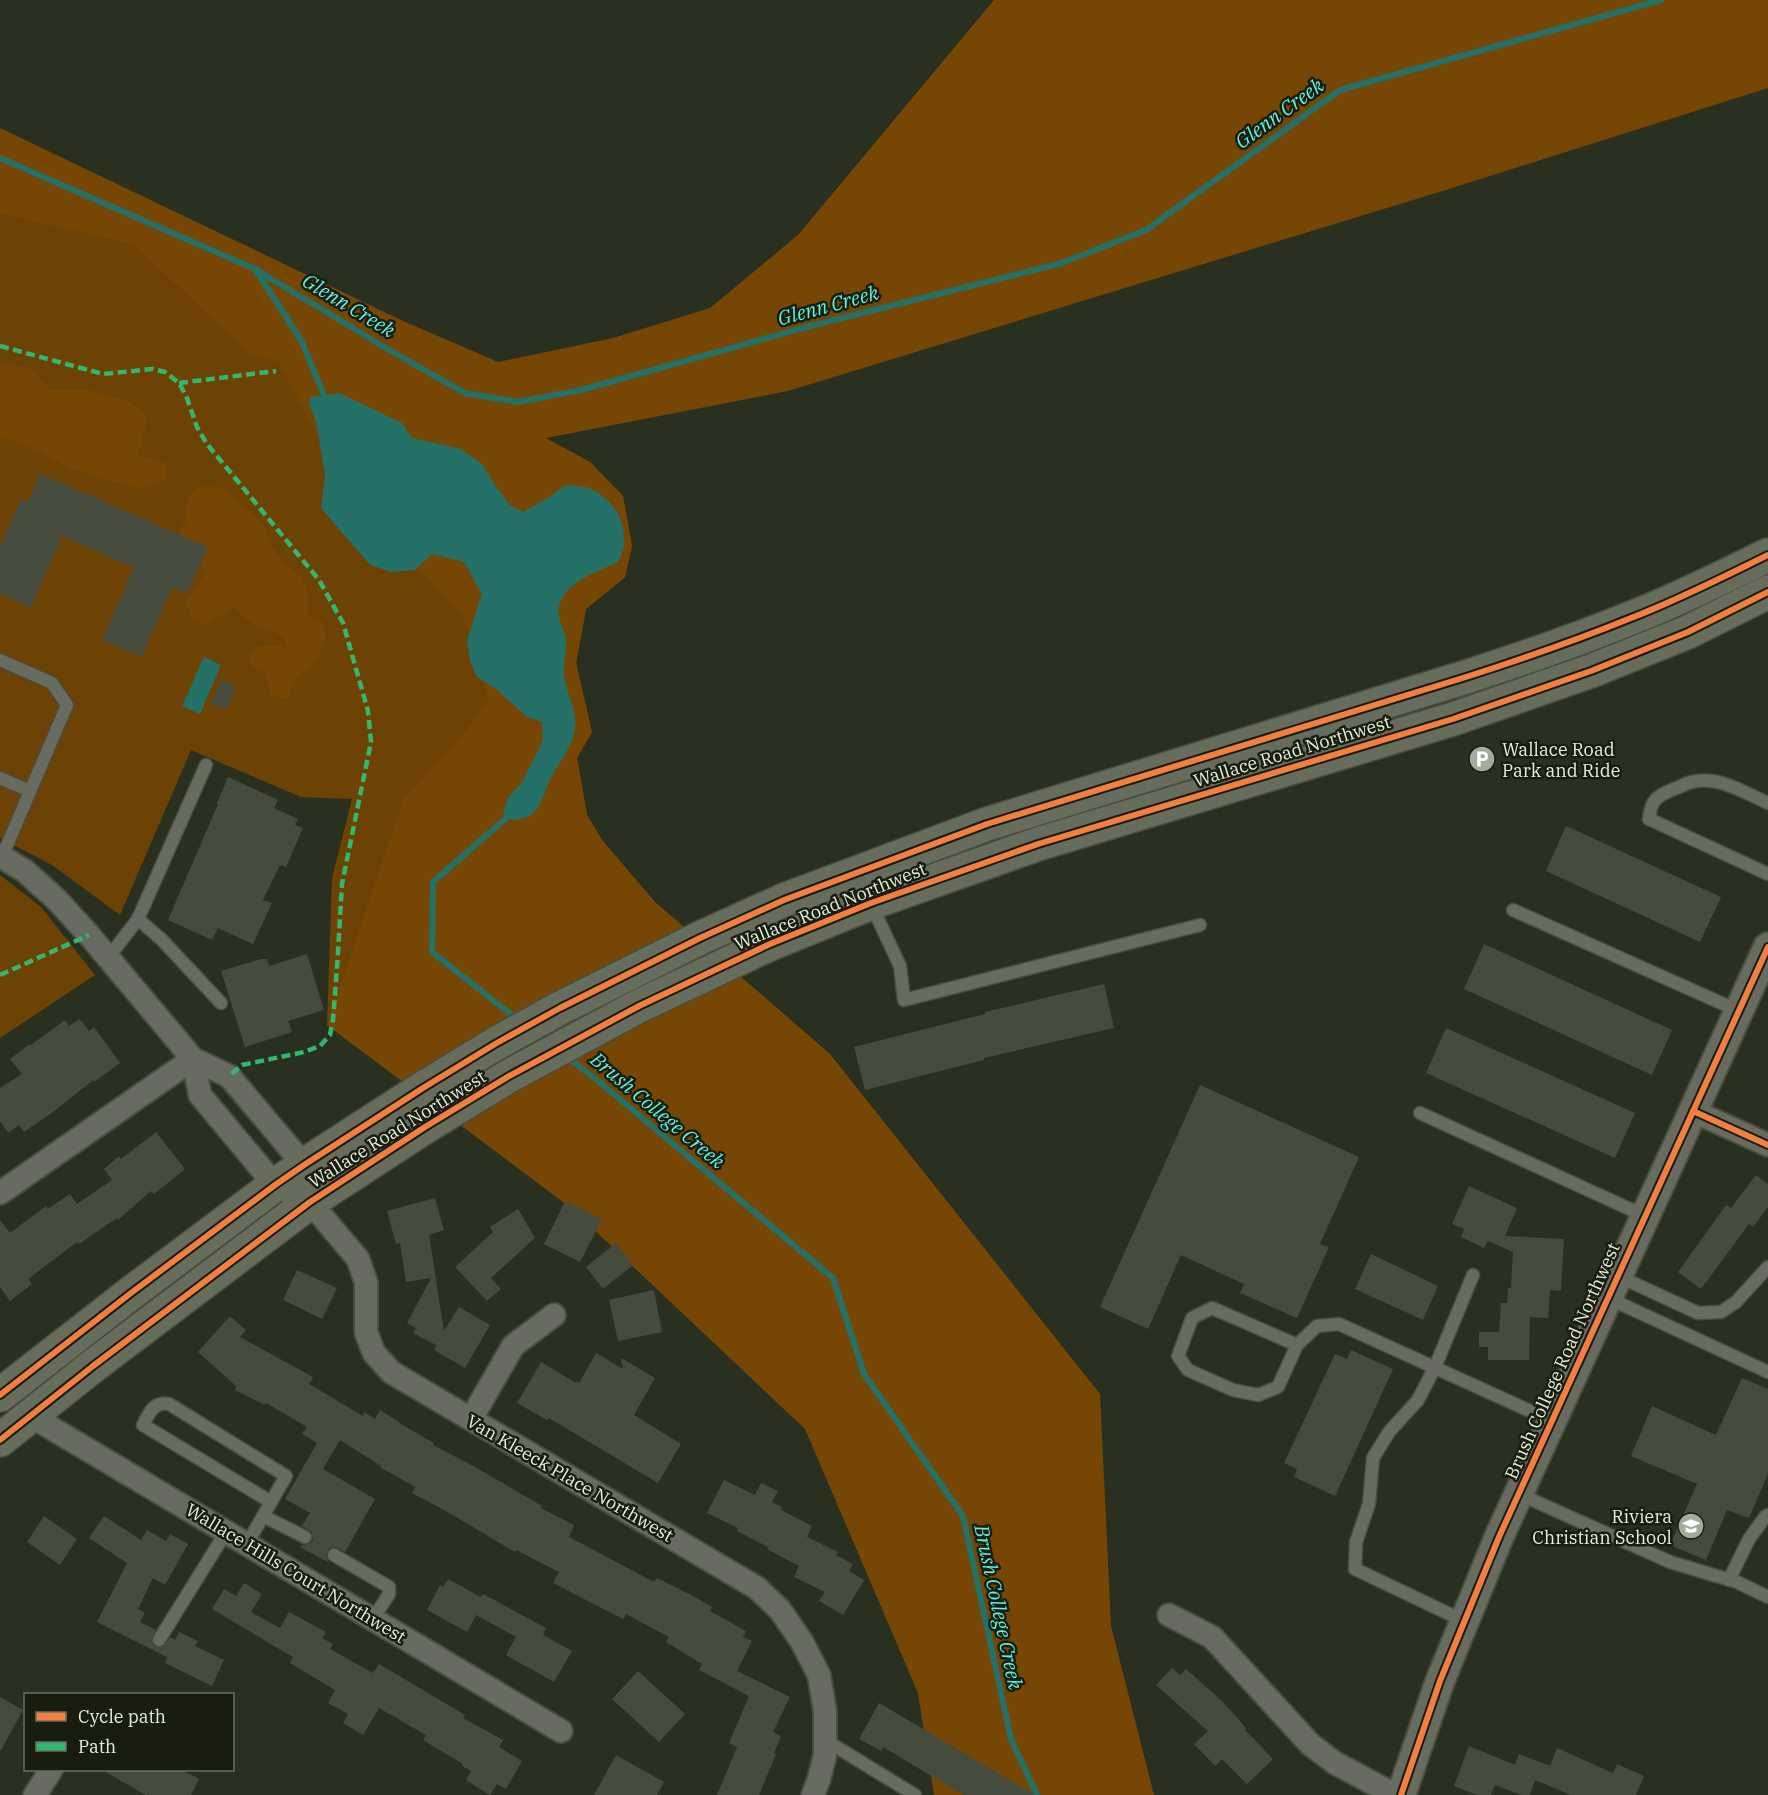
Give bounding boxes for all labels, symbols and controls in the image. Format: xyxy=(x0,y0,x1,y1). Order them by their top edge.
water label: Glenn Creek xyxy=(1229,71,1329,154)
water label: Glenn Creek xyxy=(298,267,401,343)
water label: Glenn Creek xyxy=(774,278,882,331)
street label: Wallace Road Northwest xyxy=(1191,710,1393,792)
place label: Wallace Road Park and Ride xyxy=(1502,738,1620,782)
parking icon: Wallace Road Park and Ride xyxy=(1467,744,1497,774)
street label: Wallace Road Northwest xyxy=(731,857,929,955)
water label: Brush College Creek xyxy=(584,1045,731,1175)
street label: Wallace Road Northwest xyxy=(304,1065,490,1193)
street label: Brush College Road Northwest xyxy=(1499,1239,1625,1483)
street label: Van Kleeck Place Northwest xyxy=(462,1409,678,1547)
street label: Wallace Hills Court Northwest xyxy=(182,1498,410,1648)
place label: Riviera Christian School xyxy=(1532,1505,1672,1549)
school or university icon: Riviera Christian School xyxy=(1676,1511,1706,1541)
water label: Brush College Creek xyxy=(968,1521,1030,1692)
legend xyxy=(24,1693,234,1771)
text: Cycle path xyxy=(78,1705,166,1728)
text: Path xyxy=(78,1735,116,1758)

